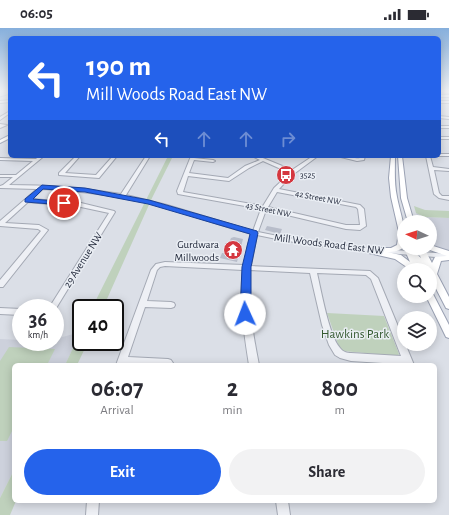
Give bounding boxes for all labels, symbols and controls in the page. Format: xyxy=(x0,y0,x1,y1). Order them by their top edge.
text: 06:05 xyxy=(20,6,53,21)
icon: left xyxy=(20,52,72,104)
text: 190 m xyxy=(86,53,151,81)
text: Mill Woods Road East NW xyxy=(86,86,267,104)
icon: left xyxy=(151,128,173,150)
icon: ahead xyxy=(193,128,215,150)
icon: ahead xyxy=(235,128,257,150)
icon: right xyxy=(277,128,299,150)
bus stop icon: 3525 xyxy=(275,164,297,186)
place label: 3525 xyxy=(300,171,316,180)
pin xyxy=(47,186,81,220)
street label: 42 Street NW xyxy=(294,189,342,207)
icon: arrive xyxy=(53,192,75,214)
street label: 43 Street NW xyxy=(244,201,292,219)
north arrow xyxy=(397,215,437,255)
map controls xyxy=(397,215,437,351)
street label: 29 Avenue NW xyxy=(62,230,104,290)
street label: Mill Woods Road East NW xyxy=(273,232,385,256)
place label: Gurdwara Millwoods xyxy=(174,239,219,263)
temple icon: Gurdwara Millwoods xyxy=(222,239,244,261)
button: search xyxy=(397,263,437,303)
position arrow xyxy=(224,293,266,335)
speed limit sign: 40 xyxy=(72,299,124,351)
text: 36 xyxy=(29,310,47,330)
button: layers xyxy=(397,311,437,351)
park label: Hawkins Park xyxy=(321,328,389,341)
text: km/h xyxy=(28,330,48,340)
text: 06:07 xyxy=(91,377,143,401)
text: 2 xyxy=(227,377,238,401)
text: 800 xyxy=(321,377,358,401)
text: Arrival xyxy=(100,404,134,417)
text: min xyxy=(222,404,242,417)
text: m xyxy=(334,404,345,417)
button: Exit xyxy=(24,449,221,495)
button: Share xyxy=(229,449,425,495)

